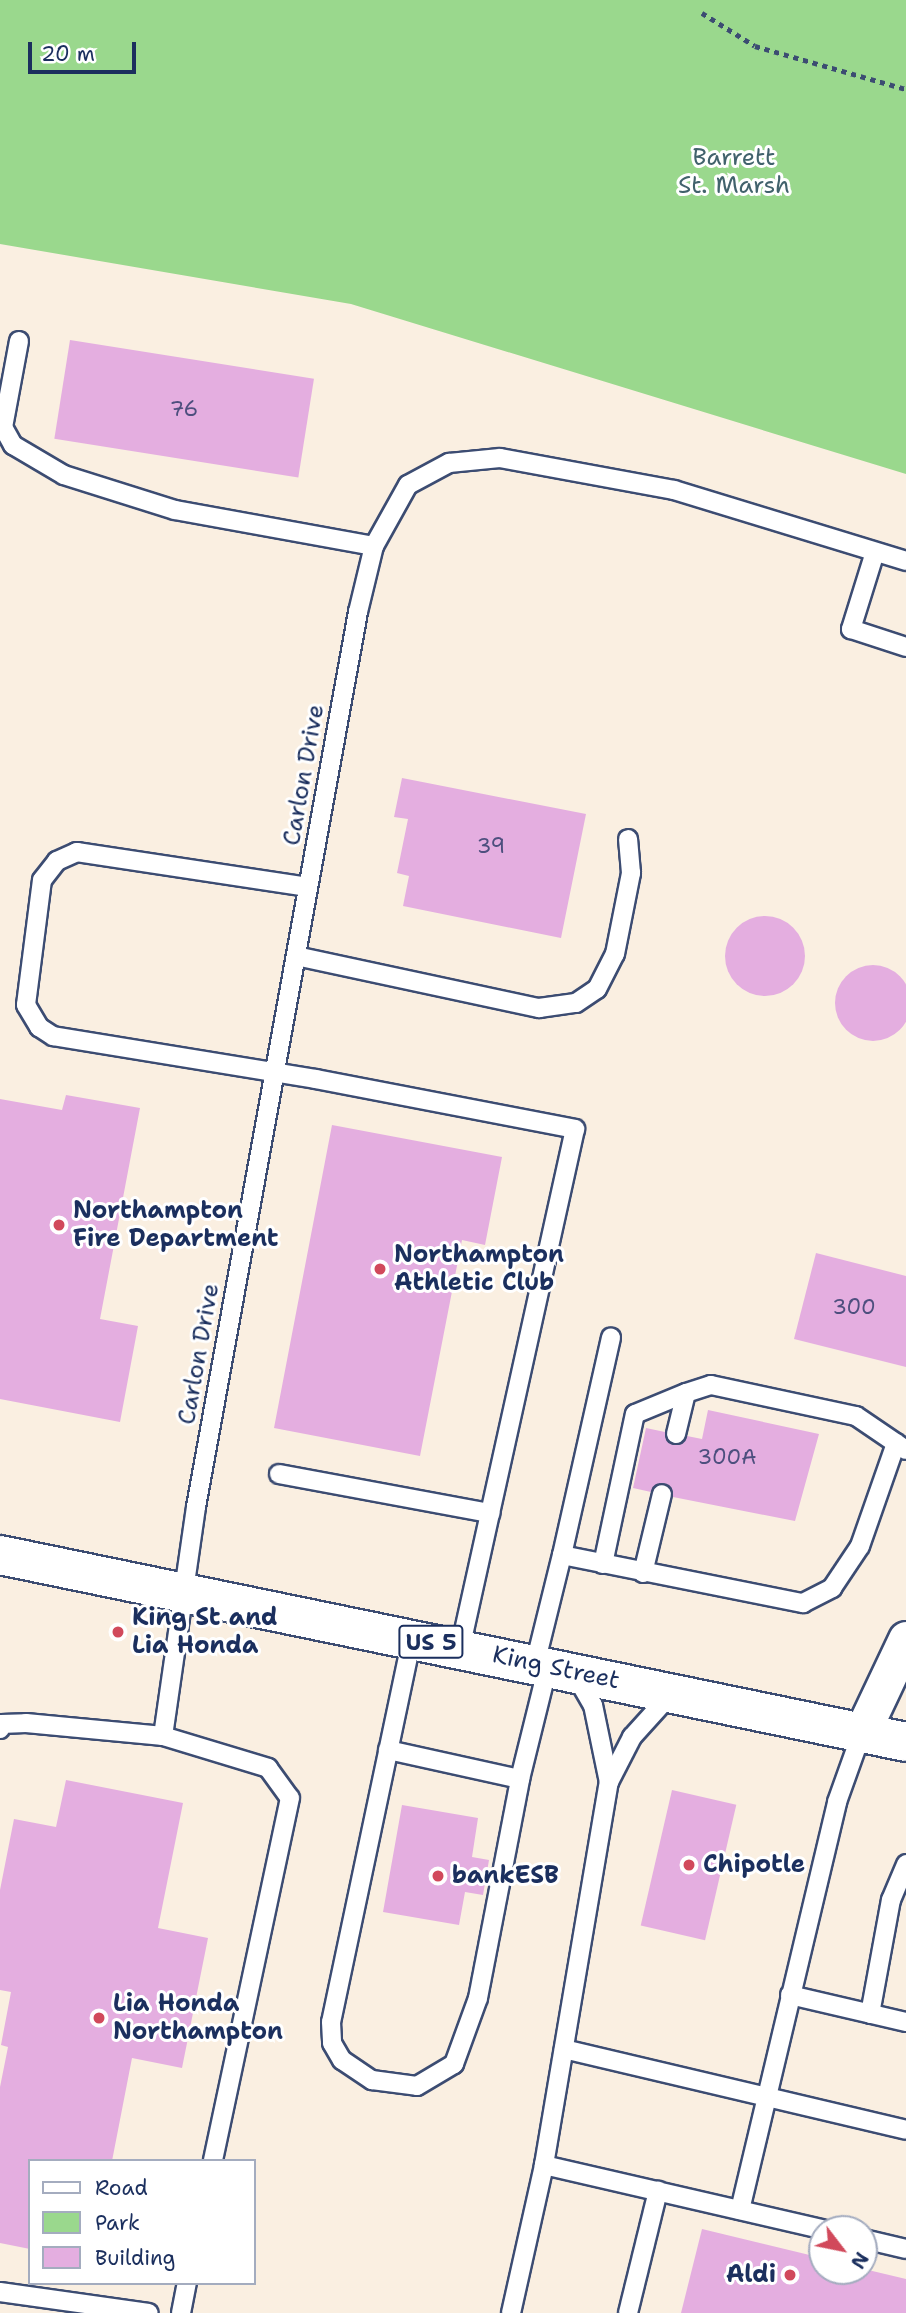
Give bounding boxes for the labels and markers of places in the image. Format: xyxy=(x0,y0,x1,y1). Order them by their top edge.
place label: Northampton Fire Department xyxy=(73,1197,278,1253)
marker: Northampton Fire Department xyxy=(51,1217,67,1233)
place label: Northampton Athletic Club xyxy=(394,1241,564,1297)
marker: Northampton Athletic Club xyxy=(372,1261,388,1277)
place label: King St and Lia Honda xyxy=(132,1604,278,1660)
marker: King St and Lia Honda xyxy=(110,1624,126,1640)
place label: Chipotle xyxy=(703,1851,805,1879)
marker: Chipotle xyxy=(681,1857,697,1873)
place label: bankESB xyxy=(452,1862,559,1890)
marker: bankESB xyxy=(430,1868,446,1884)
place label: Lia Honda Northampton xyxy=(113,1990,283,2046)
marker: Lia Honda Northampton xyxy=(91,2010,107,2026)
place label: Aldi xyxy=(726,2261,776,2289)
marker: Aldi xyxy=(782,2267,798,2283)

